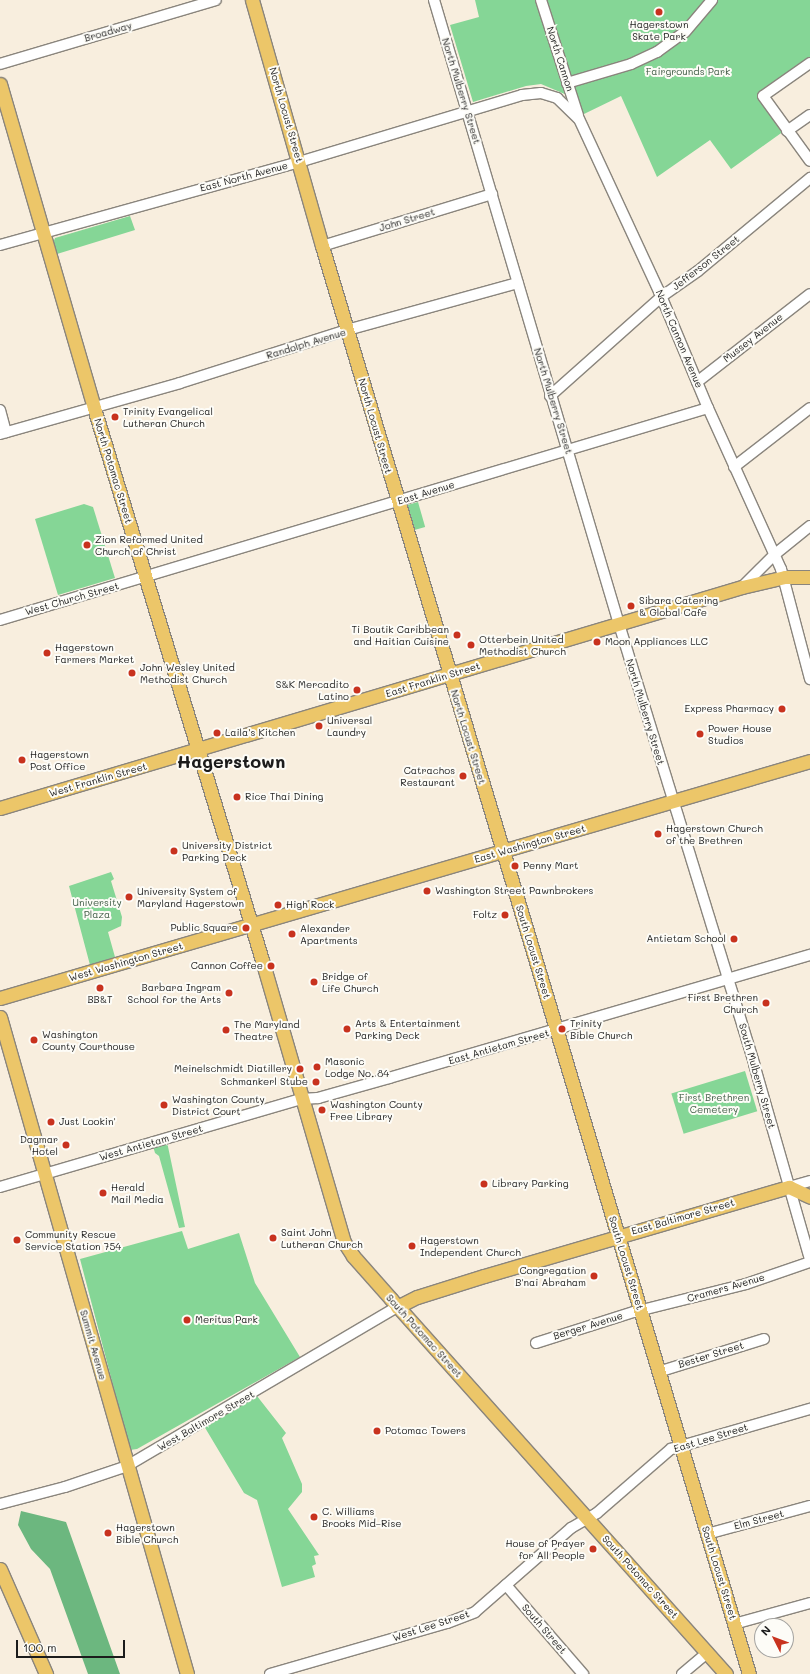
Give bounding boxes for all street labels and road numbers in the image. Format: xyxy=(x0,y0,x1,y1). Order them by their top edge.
street label: Broadway xyxy=(83,19,133,45)
street label: North Cannon xyxy=(544,25,576,93)
street label: North Mulberry Street xyxy=(439,36,483,146)
street label: North Locust Street xyxy=(267,66,305,164)
street label: East North Avenue xyxy=(199,159,289,195)
street label: John Street xyxy=(378,206,436,234)
street label: Jefferson Street xyxy=(670,233,742,293)
street label: North Cannon Avenue xyxy=(653,288,705,390)
street label: Mussey Avenue xyxy=(721,311,785,365)
street label: Randolph Avenue xyxy=(265,326,347,362)
street label: North Mulberry Street xyxy=(531,346,575,456)
street label: North Locust Street xyxy=(356,377,394,475)
street label: North Potomac Street xyxy=(91,417,135,525)
street label: East Avenue xyxy=(396,479,456,507)
street label: West Church Street xyxy=(24,580,120,618)
street label: North Mulberry Street xyxy=(623,657,667,767)
street label: East Franklin Street xyxy=(384,660,482,700)
street label: North Locust Street xyxy=(448,688,488,786)
street label: West Franklin Street xyxy=(48,760,148,800)
street label: East Washington Street xyxy=(473,822,587,866)
street label: South Locust Street xyxy=(513,904,553,1000)
street label: West Washington Street xyxy=(68,940,184,984)
street label: South Mulberry Street xyxy=(736,1022,778,1130)
street label: East Antietam Street xyxy=(447,1027,551,1067)
street label: West Antietam Street xyxy=(98,1122,204,1164)
street label: East Baltimore Street xyxy=(630,1196,736,1238)
street label: South Locust Street xyxy=(606,1215,646,1311)
street label: Cramers Avenue xyxy=(686,1271,766,1305)
street label: South Potomac Street xyxy=(383,1292,465,1380)
street label: Summit Avenue xyxy=(77,1309,109,1381)
street label: Berger Avenue xyxy=(552,1310,624,1342)
street label: Bester Street xyxy=(677,1339,745,1371)
street label: West Baltimore Street xyxy=(155,1388,257,1454)
street label: East Lee Street xyxy=(672,1421,750,1455)
street label: Elm Street xyxy=(733,1508,785,1532)
street label: South Locust Street xyxy=(699,1525,739,1621)
street label: South Potomac Street xyxy=(599,1533,681,1621)
street label: South Street xyxy=(519,1602,569,1656)
street label: West Lee Street xyxy=(391,1608,471,1644)

